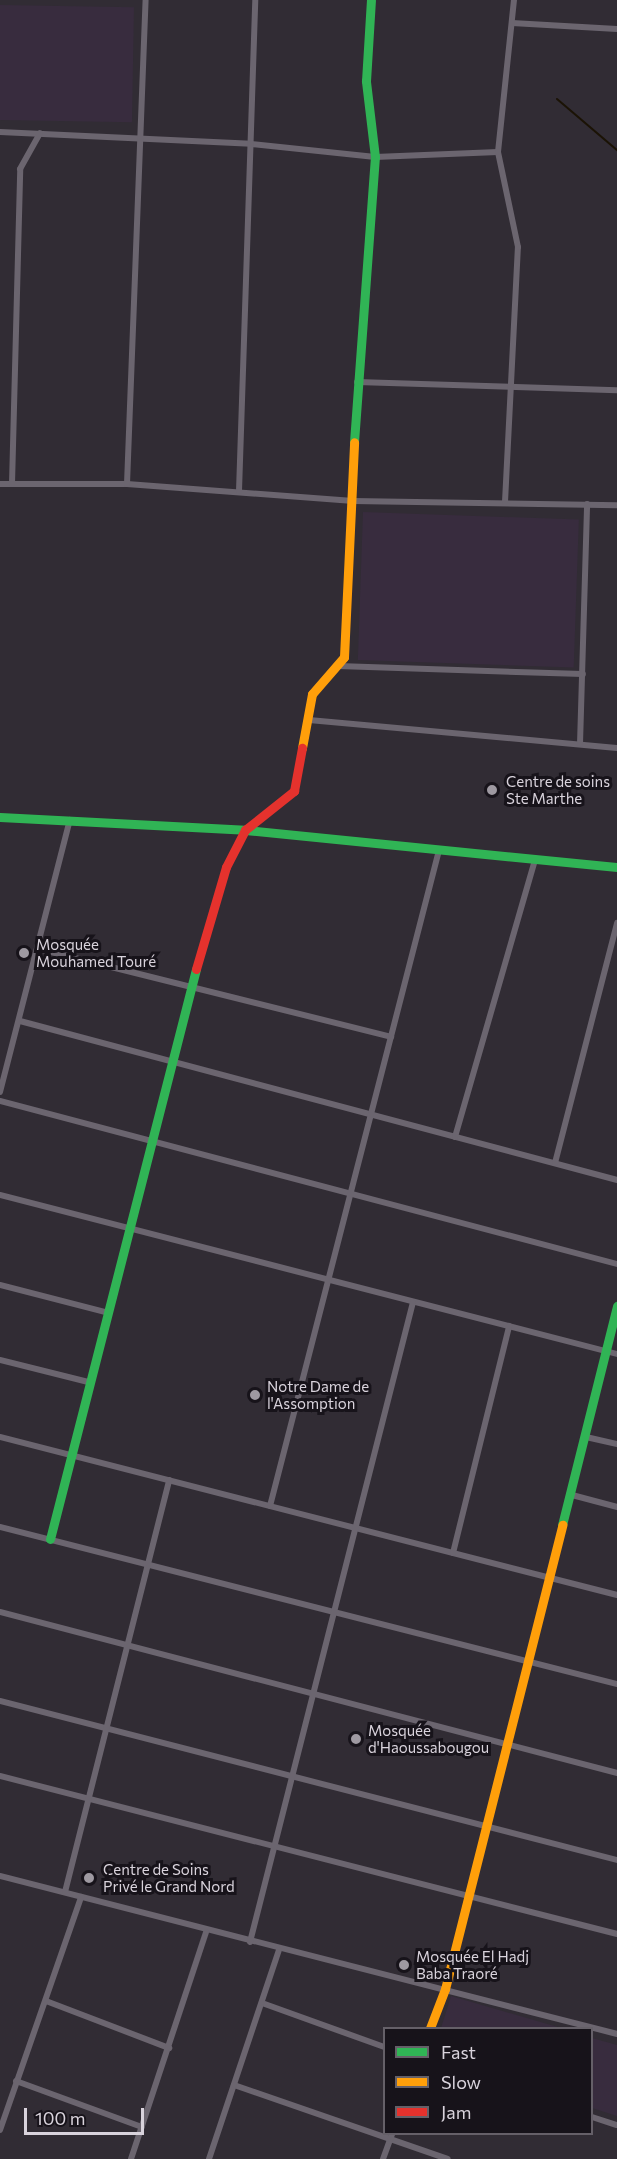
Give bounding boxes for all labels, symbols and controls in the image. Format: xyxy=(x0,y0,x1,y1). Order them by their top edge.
place label: Centre de soins Ste Marthe xyxy=(506,772,610,807)
marker: Centre de soins Ste Marthe xyxy=(483,781,501,799)
place label: Mosquée Mouhamed Touré xyxy=(36,935,156,970)
marker: Mosquée Mouhamed Touré xyxy=(17,946,31,960)
place label: Notre Dame de l'Assomption xyxy=(267,1377,369,1412)
marker: Notre Dame de l'Assomption xyxy=(248,1388,262,1402)
place label: Mosquée d'Haoussabougou xyxy=(368,1721,489,1756)
marker: Mosquée d'Haoussabougou xyxy=(349,1732,363,1746)
place label: Centre de Soins Privé le Grand Nord xyxy=(103,1860,235,1895)
marker: Centre de Soins Privé le Grand Nord xyxy=(80,1869,98,1887)
place label: Mosquée El Hadj Baba Traoré xyxy=(416,1947,529,1982)
marker: Mosquée El Hadj Baba Traoré xyxy=(397,1958,411,1972)
legend xyxy=(383,2027,593,2135)
text: Fast xyxy=(441,2041,476,2063)
text: Slow xyxy=(441,2071,481,2093)
scale bar xyxy=(27,2096,147,2134)
text: Jam xyxy=(441,2101,471,2123)
text: 100 m xyxy=(35,2107,85,2129)

